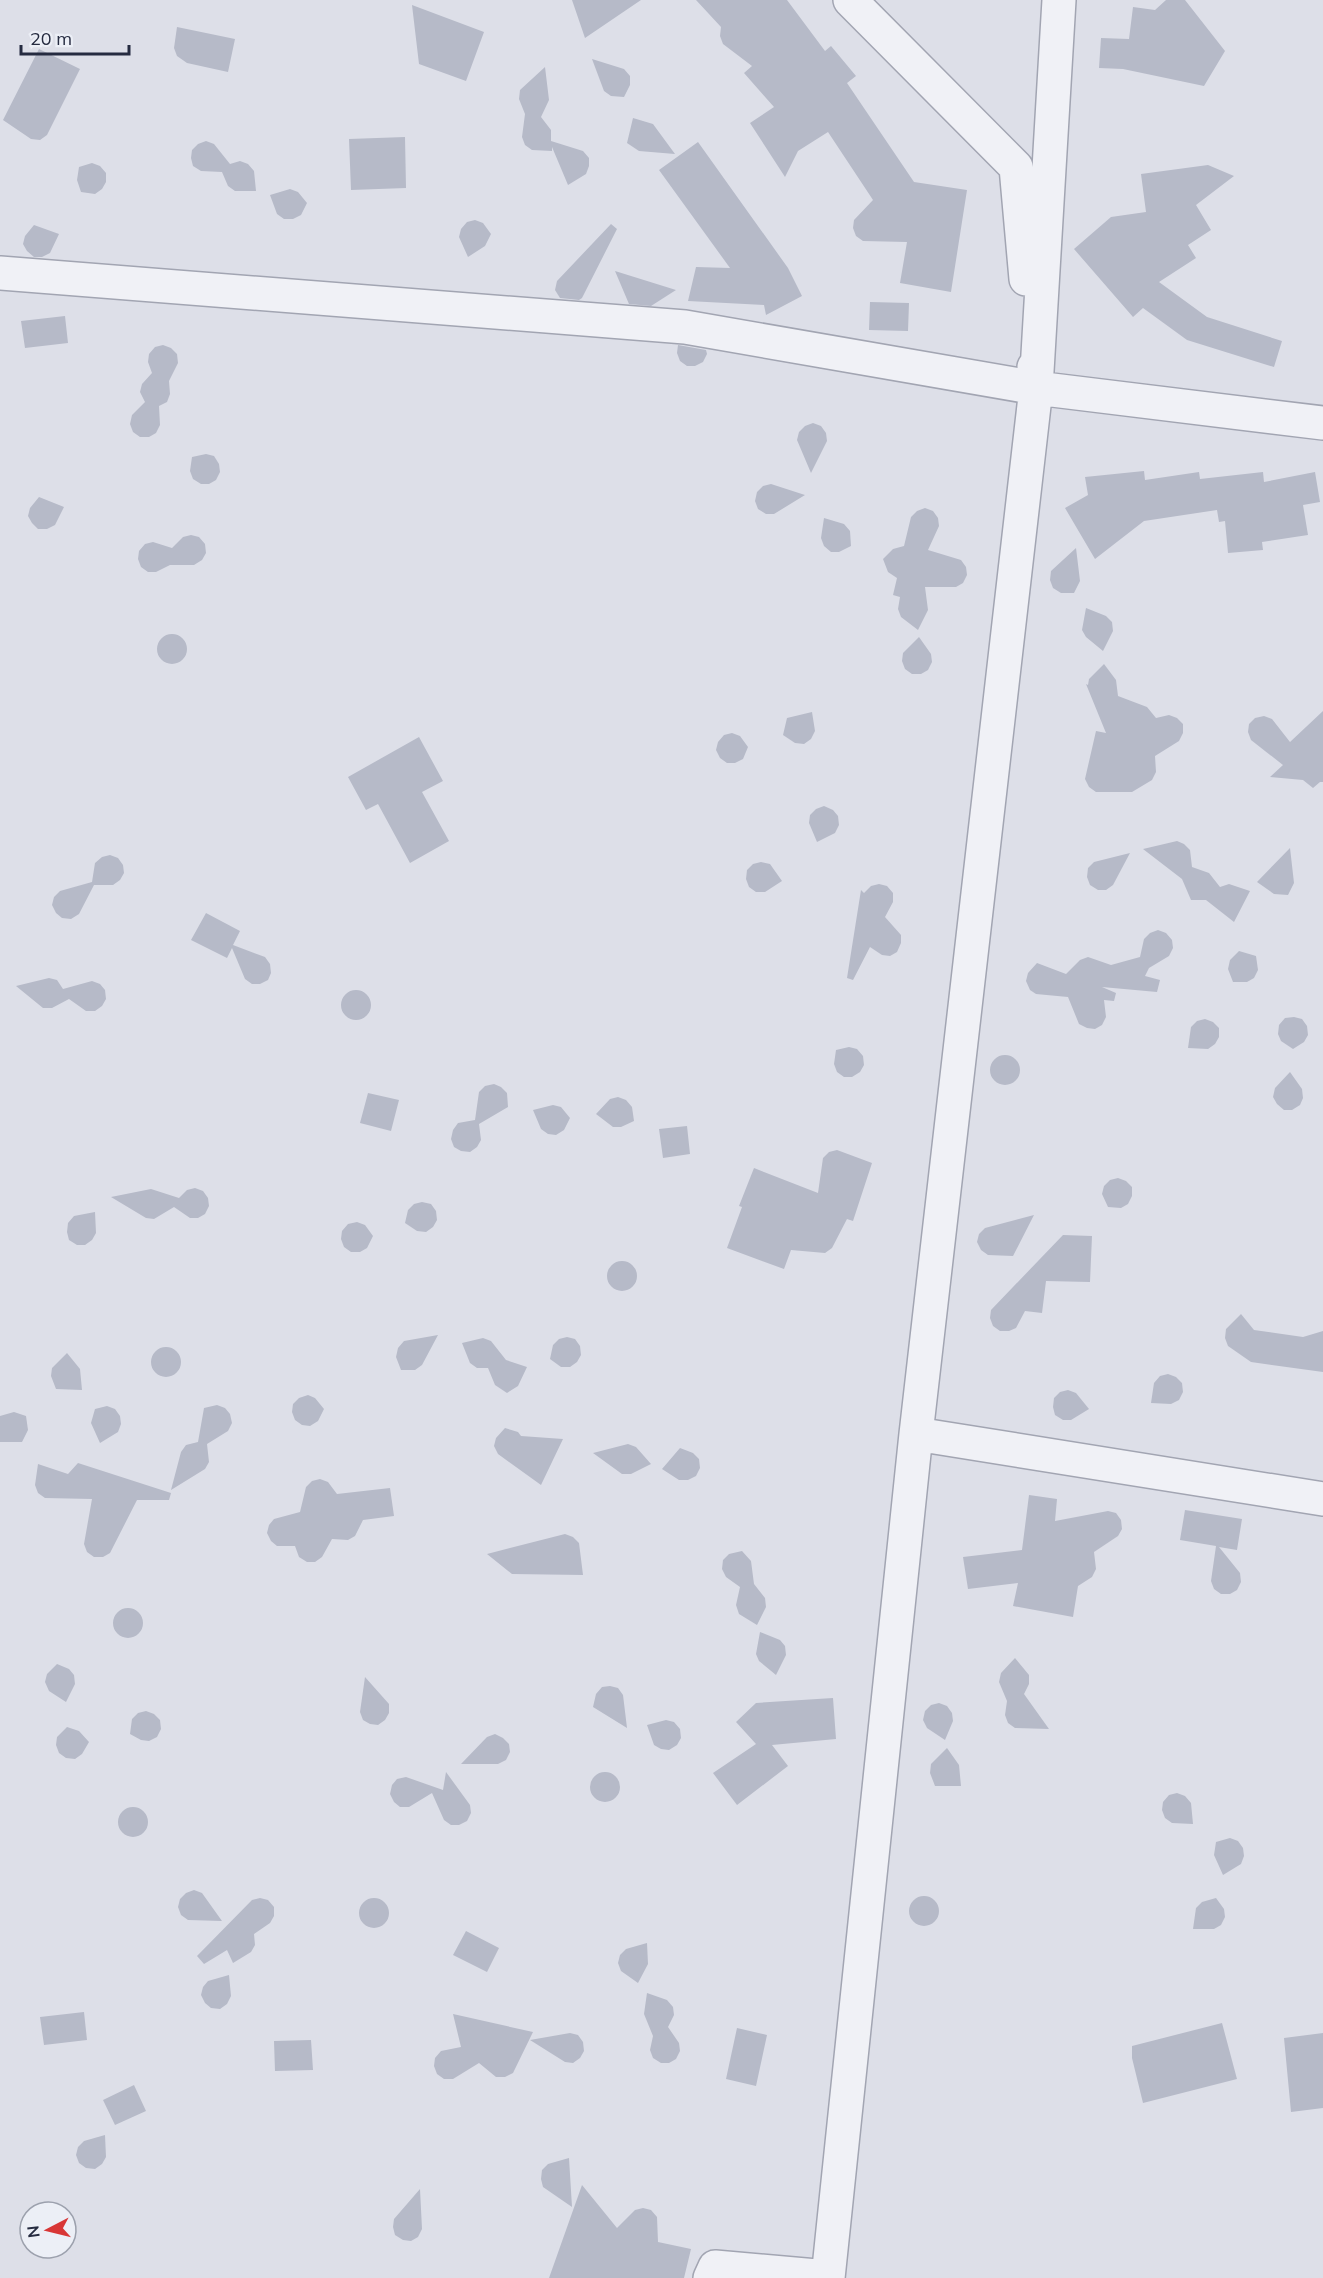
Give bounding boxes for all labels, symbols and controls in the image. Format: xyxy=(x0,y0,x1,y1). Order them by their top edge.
scale bar xyxy=(21,18,129,56)
text: 20 m xyxy=(30,27,72,50)
north arrow xyxy=(18,2200,78,2260)
text: N xyxy=(22,2225,44,2239)

